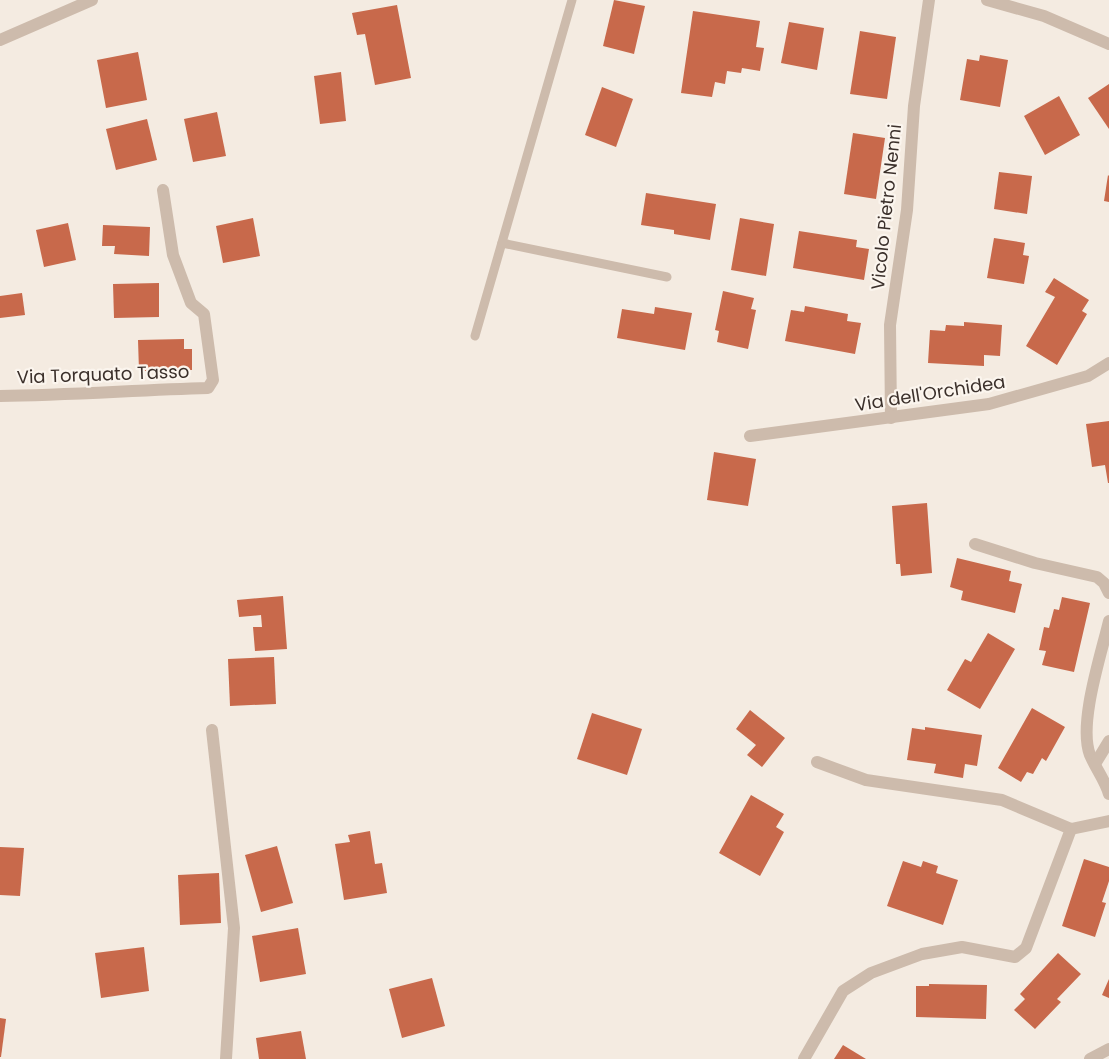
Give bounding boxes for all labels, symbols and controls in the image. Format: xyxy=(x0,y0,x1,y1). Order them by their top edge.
street label: Vicolo Pietro Nenni xyxy=(865,123,907,291)
street label: Via Torquato Tasso xyxy=(16,358,190,390)
street label: Via dell'Orchidea xyxy=(853,369,1007,417)

